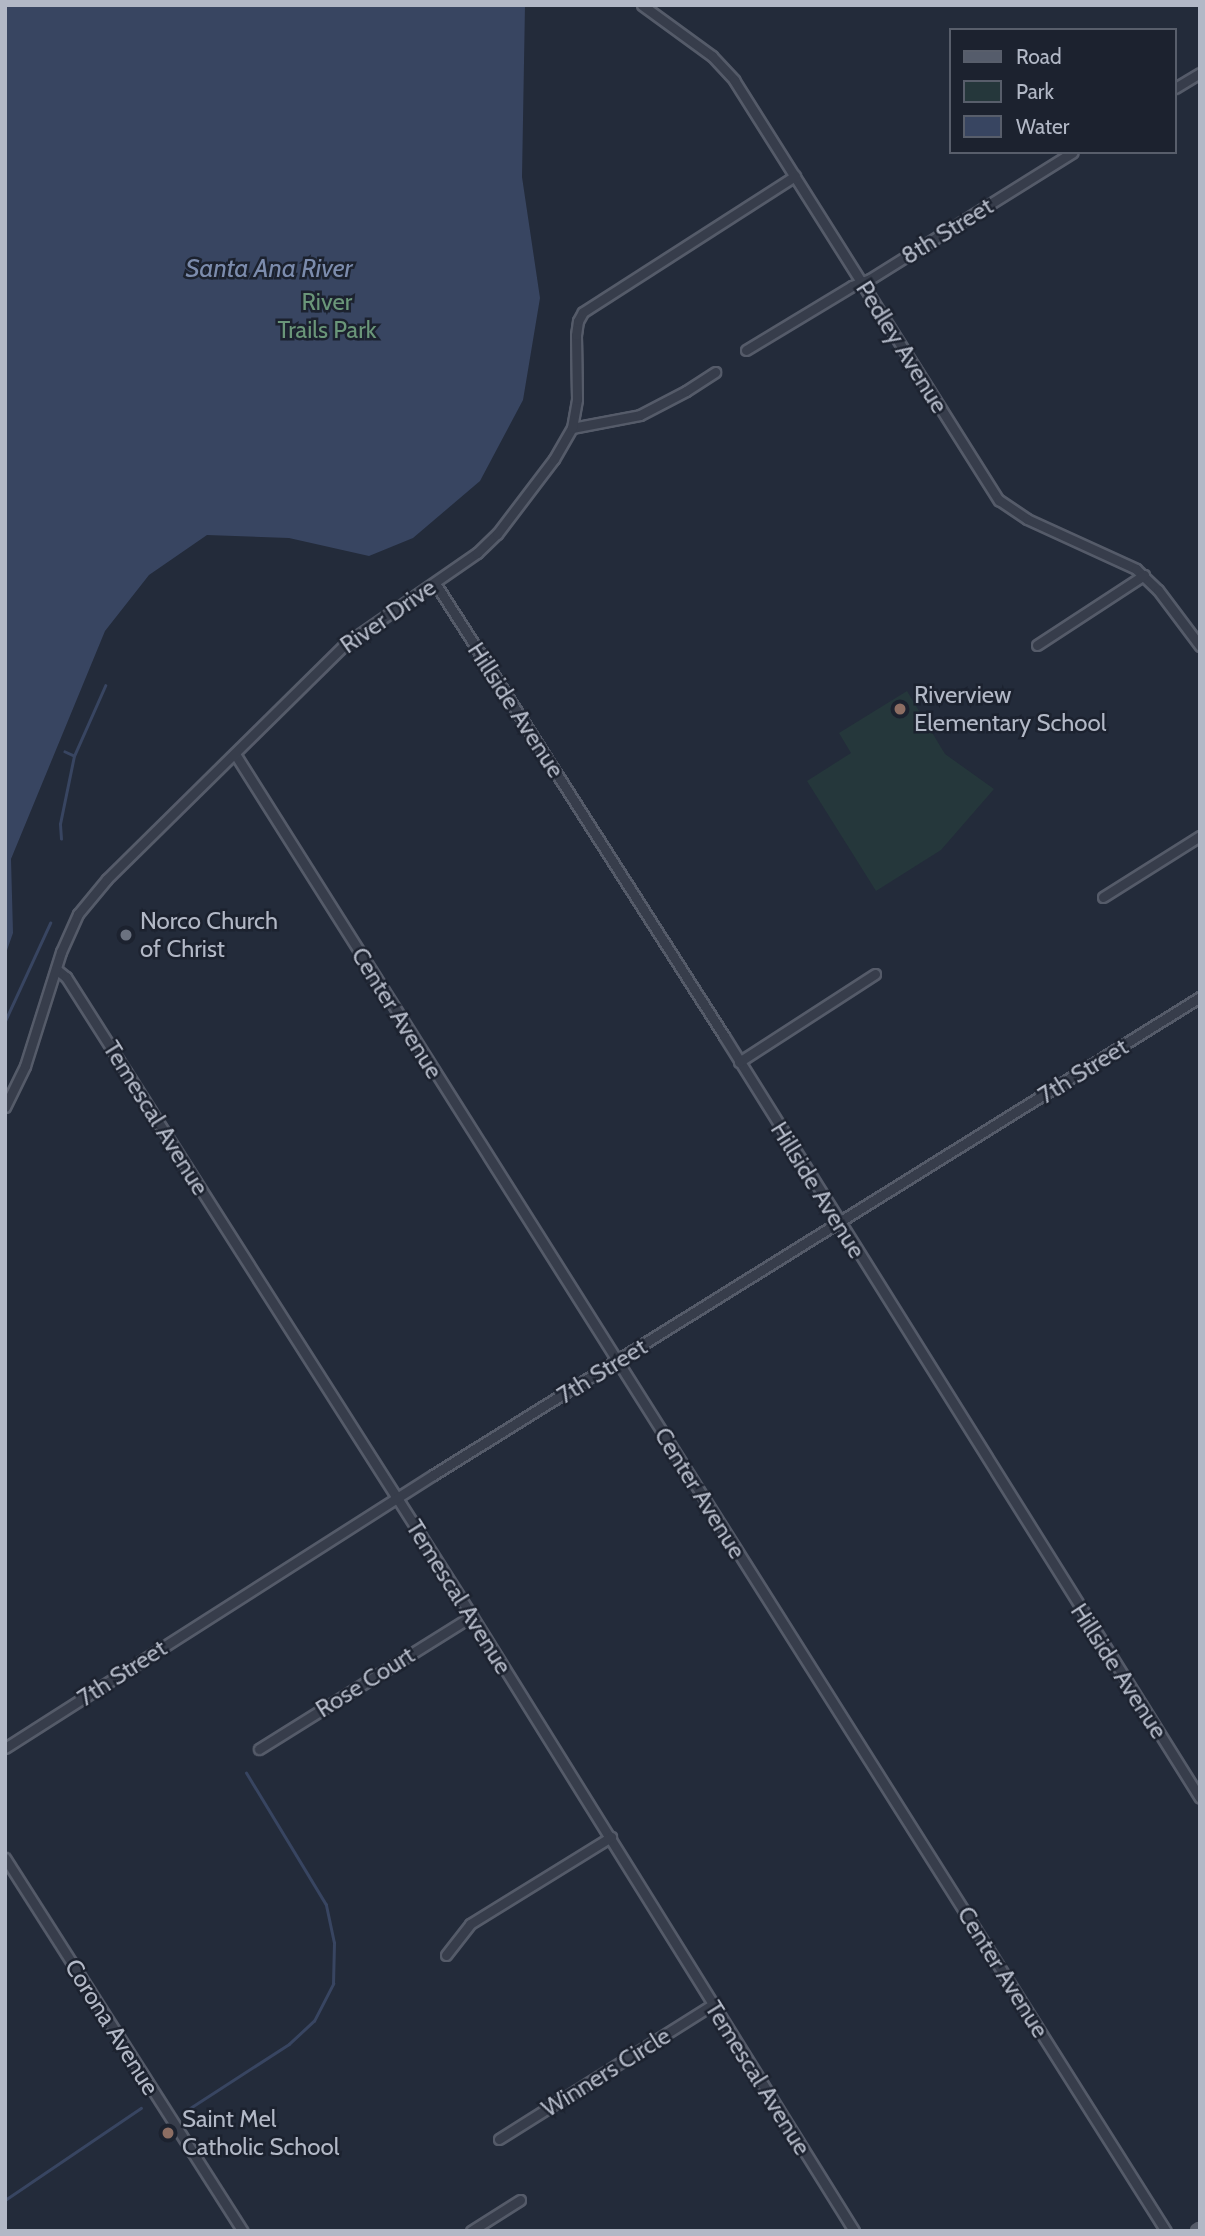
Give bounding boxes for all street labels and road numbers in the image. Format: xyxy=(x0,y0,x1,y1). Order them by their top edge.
street label: 8th Street xyxy=(896,192,998,270)
street label: Pedley Avenue xyxy=(850,276,954,418)
street label: River Drive xyxy=(335,573,441,659)
street label: Hillside Avenue xyxy=(462,637,570,783)
street label: Center Avenue xyxy=(345,942,449,1084)
street label: 7th Street xyxy=(1033,1032,1133,1110)
street label: Temescal Avenue xyxy=(97,1036,215,1200)
street label: Hillside Avenue xyxy=(765,1117,871,1263)
street label: 7th Street xyxy=(552,1332,652,1410)
street label: Center Avenue xyxy=(648,1422,752,1564)
street label: Temescal Avenue xyxy=(400,1515,518,1679)
street label: Hillside Avenue xyxy=(1065,1598,1173,1744)
street label: 7th Street xyxy=(72,1634,172,1712)
street label: Rose Court xyxy=(310,1640,420,1724)
street label: Center Avenue xyxy=(951,1901,1055,2043)
street label: Corona Avenue xyxy=(59,1954,165,2100)
street label: Temescal Avenue xyxy=(699,1996,817,2160)
street label: Winners Circle xyxy=(536,2021,676,2123)

